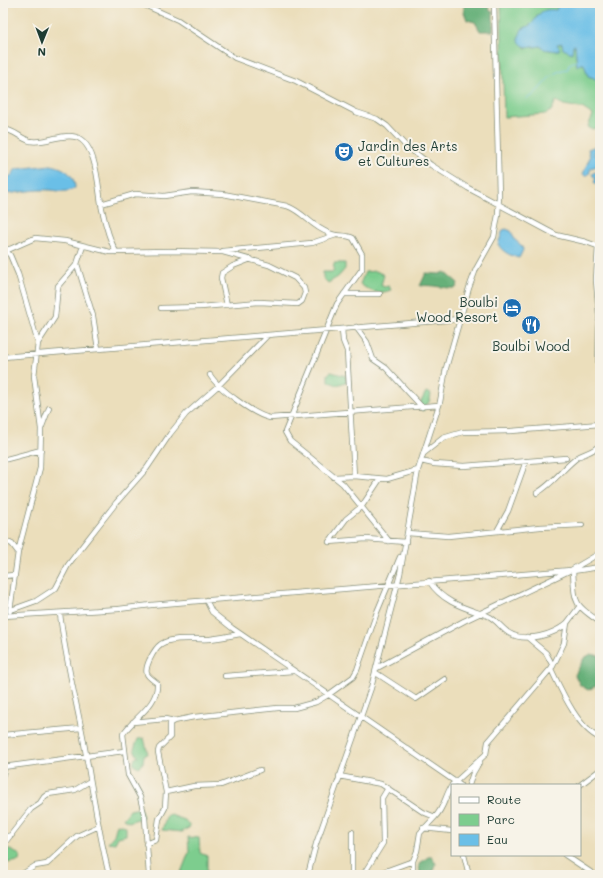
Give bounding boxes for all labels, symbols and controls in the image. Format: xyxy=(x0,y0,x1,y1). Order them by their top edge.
north arrow xyxy=(22,22,62,62)
text: N xyxy=(38,45,46,60)
place label: Jardin des Arts et Cultures xyxy=(358,137,458,169)
theatre icon: Jardin des Arts et Cultures xyxy=(333,141,355,163)
place label: Boulbi Wood Resort xyxy=(416,293,498,325)
hotel icon: Boulbi Wood Resort xyxy=(501,297,523,319)
restaurant icon: Boulbi Wood xyxy=(520,314,542,336)
place label: Boulbi Wood xyxy=(492,337,570,354)
legend xyxy=(451,784,581,856)
text: Route xyxy=(487,791,521,807)
text: Parc xyxy=(487,811,515,827)
text: Eau xyxy=(487,831,508,847)

